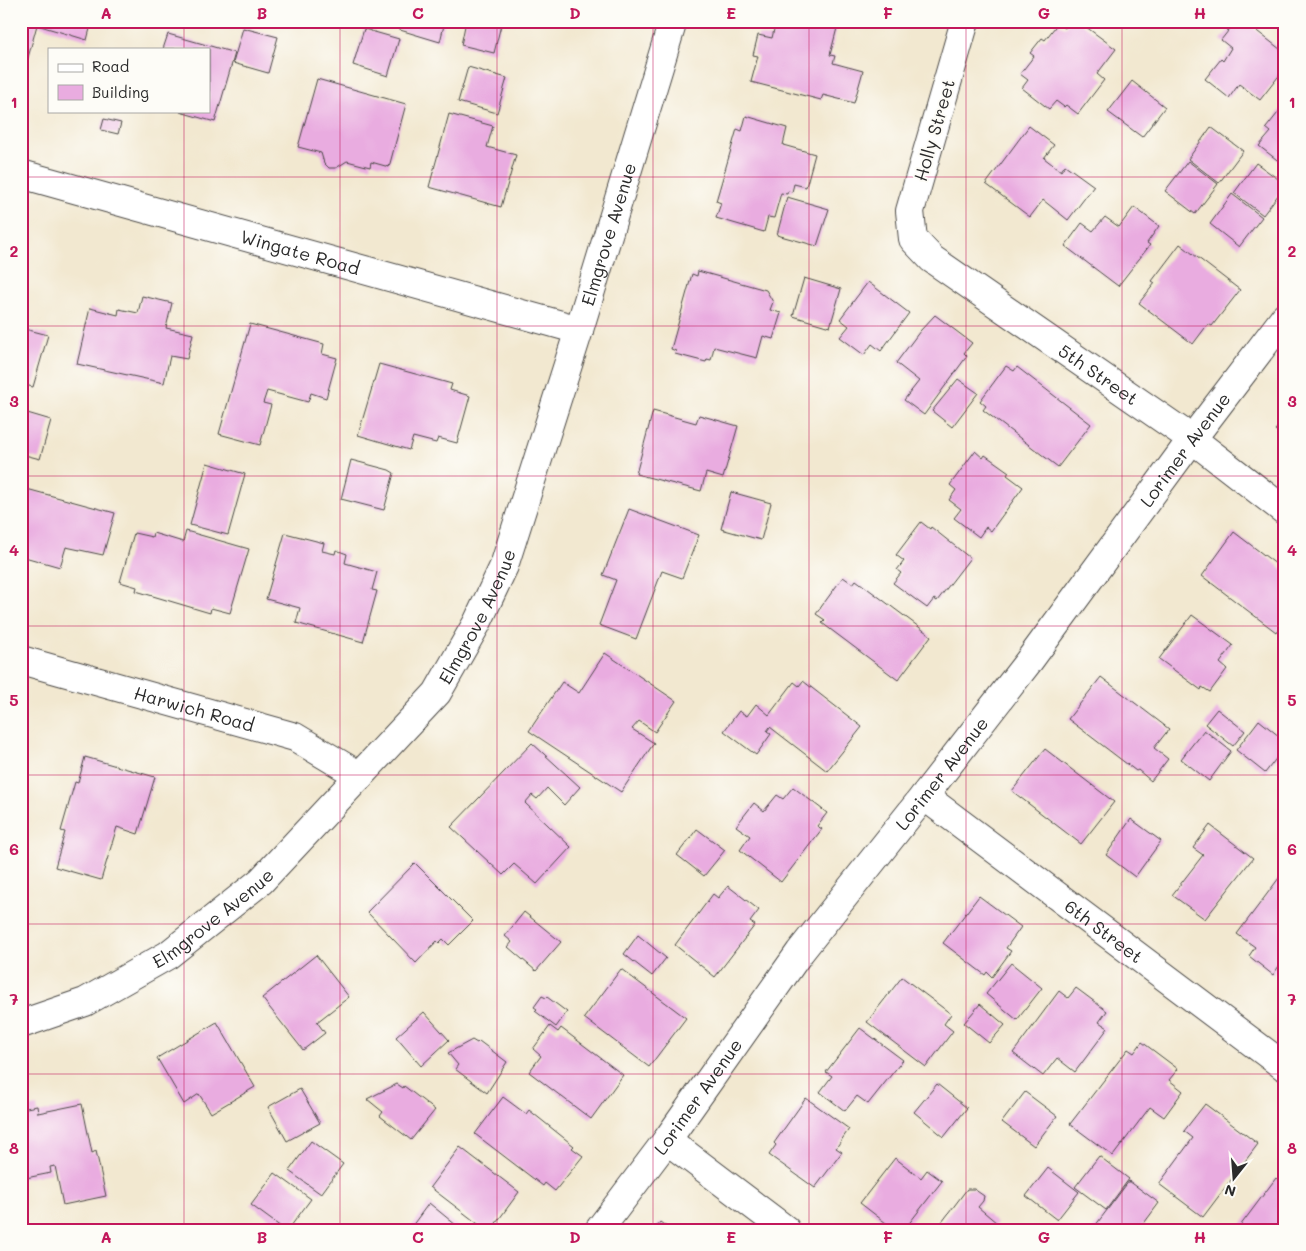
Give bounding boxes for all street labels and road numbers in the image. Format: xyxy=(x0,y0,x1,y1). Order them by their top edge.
street label: Holly Street xyxy=(908,76,960,184)
street label: Elmgrove Avenue xyxy=(575,160,641,308)
street label: Wingate Road xyxy=(238,224,363,280)
street label: 5th Street xyxy=(1054,338,1143,410)
street label: Lorimer Avenue xyxy=(1134,387,1235,512)
street label: Elmgrove Avenue xyxy=(433,546,521,688)
street label: Harwich Road xyxy=(131,680,257,737)
street label: Lorimer Avenue xyxy=(890,712,993,835)
street label: Elmgrove Avenue xyxy=(148,863,279,973)
street label: 6th Street xyxy=(1060,894,1148,968)
street label: Lorimer Avenue xyxy=(648,1034,747,1160)

